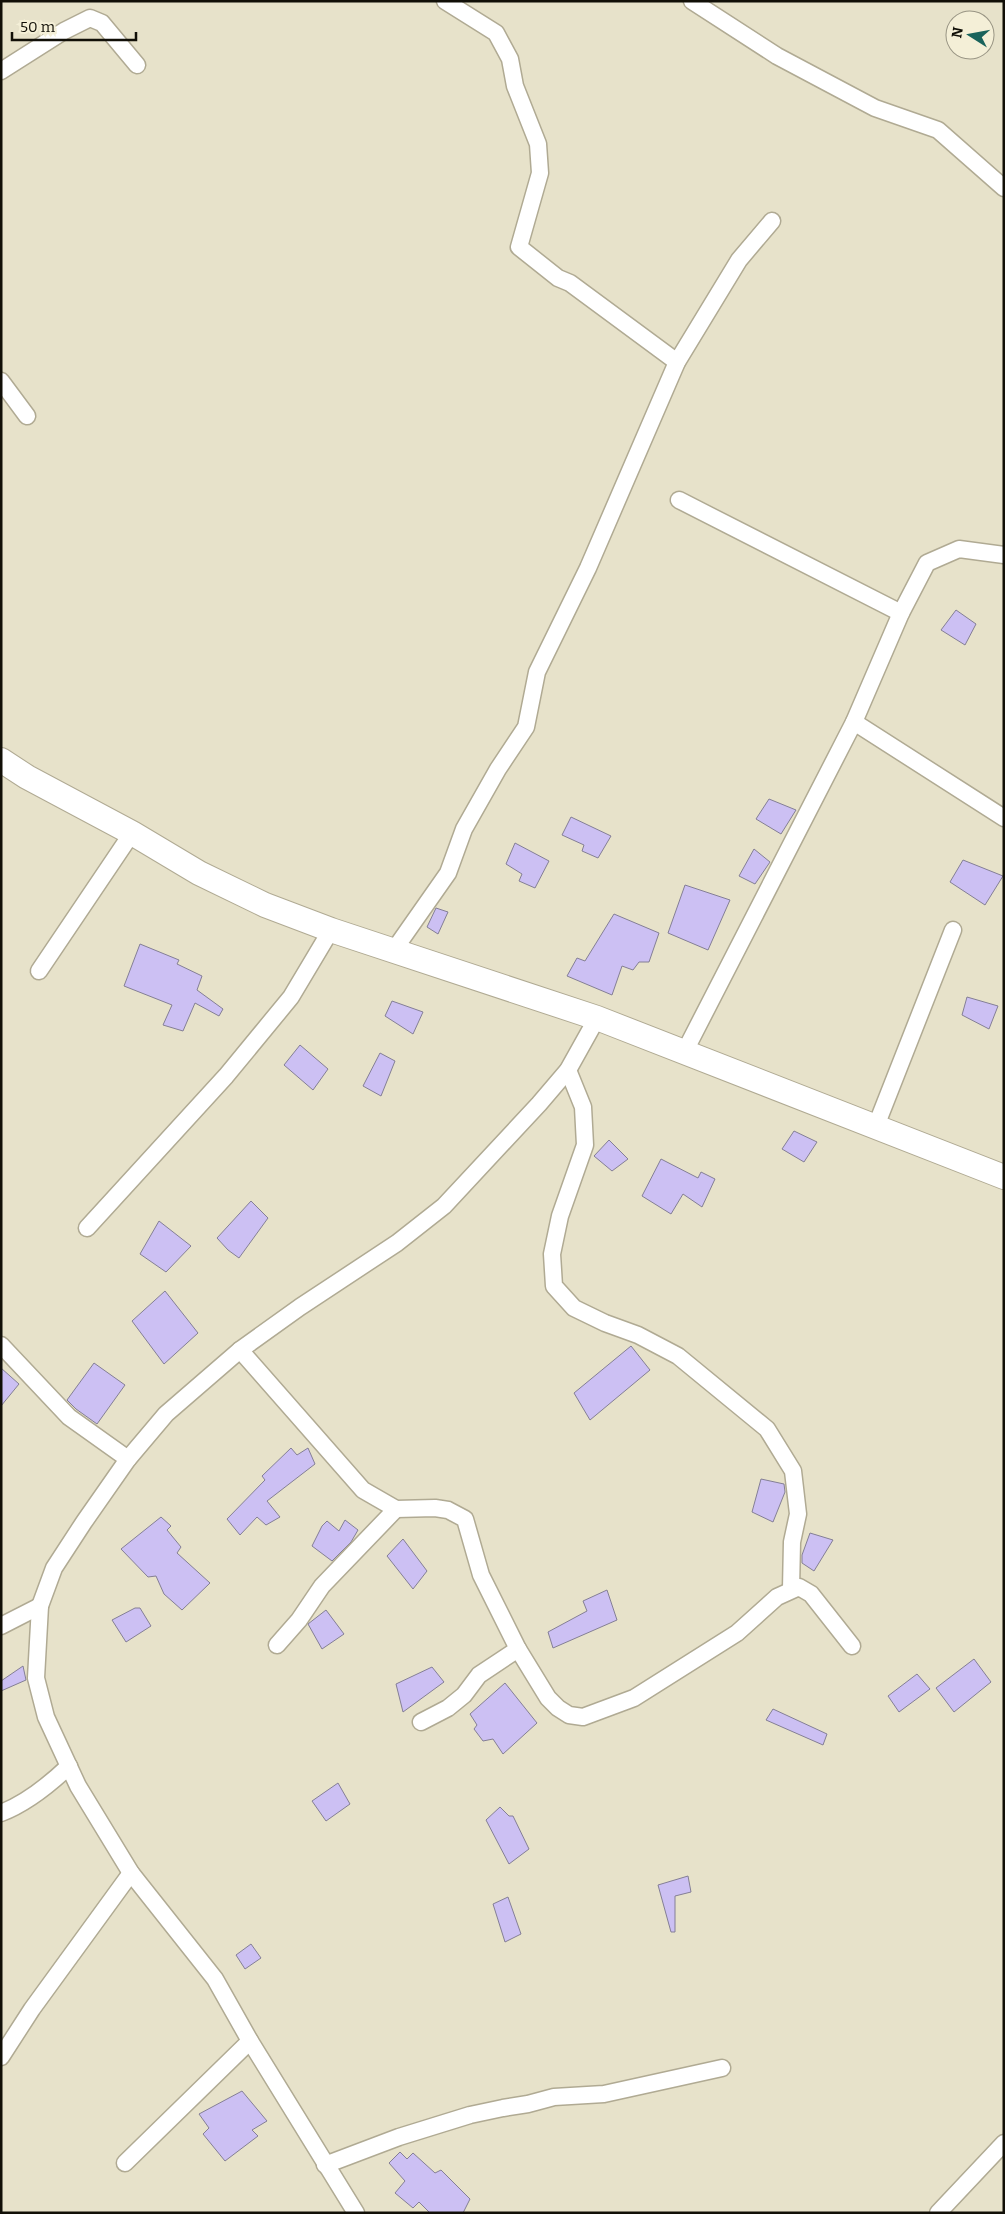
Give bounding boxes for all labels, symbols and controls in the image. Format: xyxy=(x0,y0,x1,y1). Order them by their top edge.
scale bar xyxy=(12,10,136,42)
north arrow xyxy=(945,10,995,60)
text: 50 m xyxy=(20,18,56,36)
text: N xyxy=(948,26,967,40)

